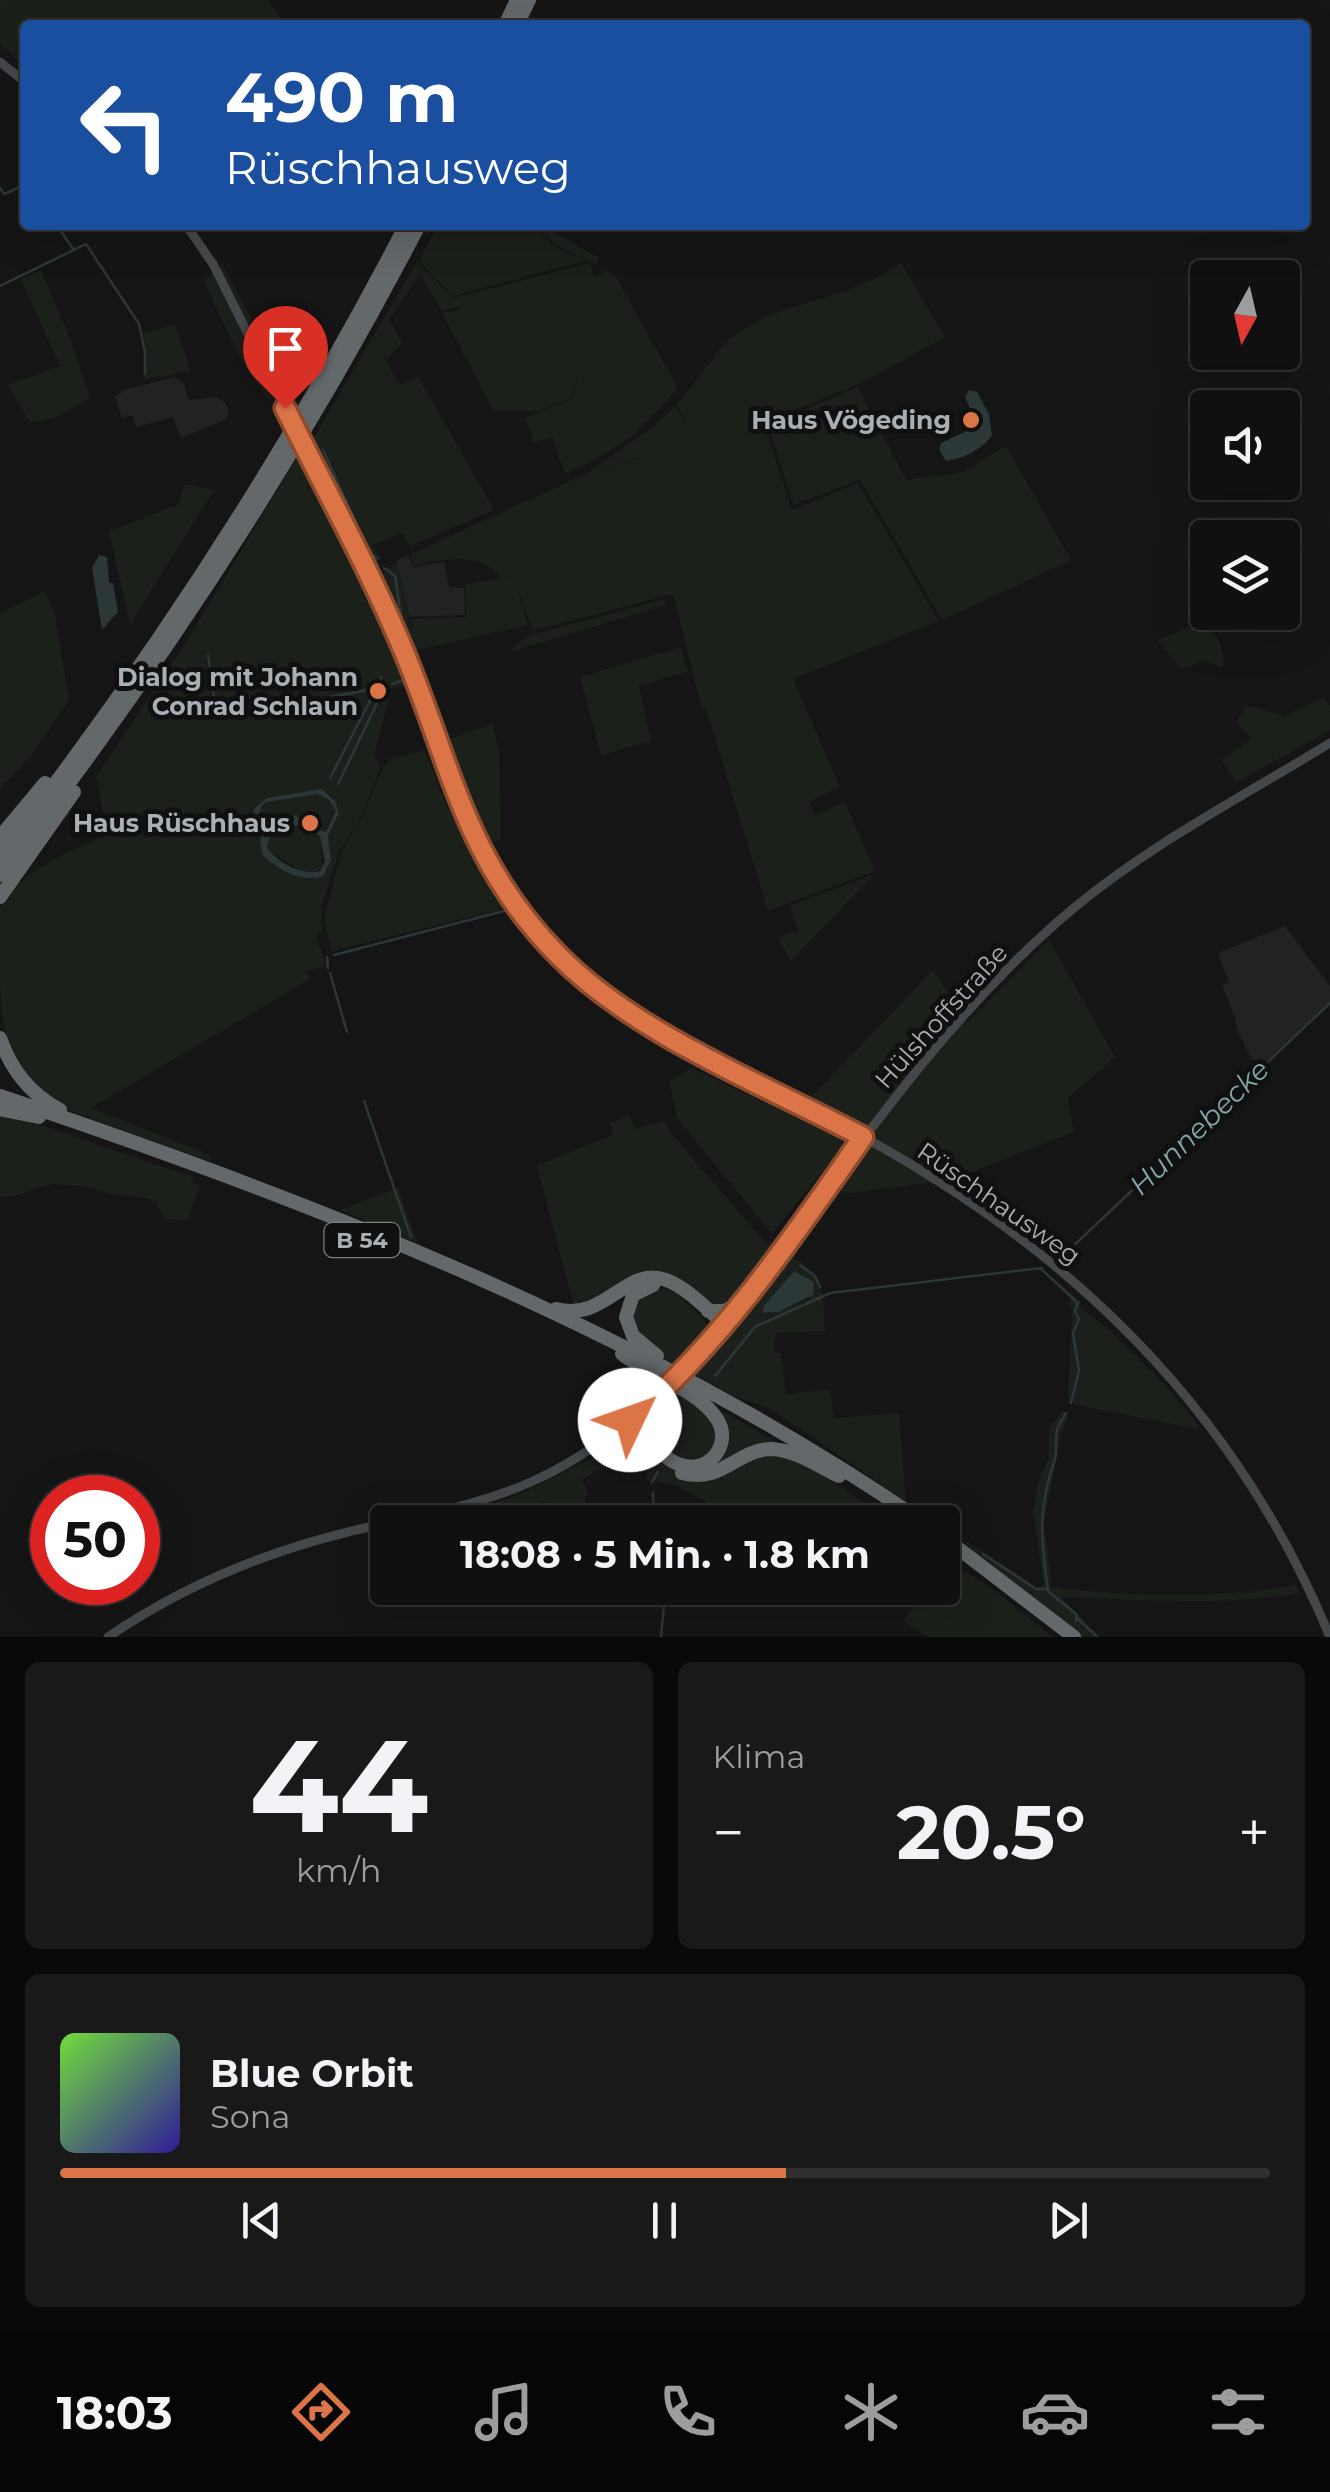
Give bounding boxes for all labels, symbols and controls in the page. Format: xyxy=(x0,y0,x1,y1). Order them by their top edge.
text: 490 m xyxy=(225,54,458,140)
icon: left xyxy=(60,60,190,190)
text: Rüschhausweg xyxy=(225,140,571,195)
north arrow xyxy=(1190,260,1300,370)
map controls xyxy=(1190,260,1300,630)
pin xyxy=(243,306,328,409)
icon: arrive xyxy=(258,321,313,376)
button: sound xyxy=(1190,390,1300,500)
place label: Haus Vögeding xyxy=(751,405,951,435)
marker: Haus Vögeding xyxy=(960,409,982,431)
button: layers xyxy=(1190,520,1300,630)
place label: Dialog mit Johann Conrad Schlaun xyxy=(117,662,358,721)
marker: Dialog mit Johann Conrad Schlaun xyxy=(367,680,389,702)
place label: Haus Rüschhaus xyxy=(73,808,290,838)
marker: Haus Rüschhaus xyxy=(299,812,321,834)
street label: Hülshoffstraße xyxy=(868,938,1014,1094)
water label: Hunnebecke xyxy=(1122,1052,1276,1202)
street label: Rüschhausweg xyxy=(912,1136,1086,1270)
road number: B 54 xyxy=(324,1223,400,1257)
position arrow xyxy=(578,1368,682,1472)
speed limit sign: 50 xyxy=(30,1475,160,1605)
text: 18:08 · 5 Min. · 1.8 km xyxy=(460,1531,870,1578)
text: 44 xyxy=(249,1706,428,1865)
text: Klima xyxy=(713,1737,805,1776)
text: 20.5° xyxy=(897,1786,1086,1878)
text: − xyxy=(713,1799,744,1866)
text: + xyxy=(1238,1799,1270,1866)
text: km/h xyxy=(296,1851,381,1890)
text: Blue Orbit xyxy=(210,2050,414,2097)
text: Sona xyxy=(210,2097,290,2136)
icon: previous xyxy=(234,2193,289,2248)
icon: pause xyxy=(637,2193,692,2248)
icon: next xyxy=(1041,2193,1096,2248)
icon: directions xyxy=(286,2377,356,2447)
icon: music xyxy=(469,2377,539,2447)
icon: phone xyxy=(653,2377,723,2447)
icon: climate xyxy=(836,2377,906,2447)
icon: car xyxy=(1020,2377,1090,2447)
icon: filters xyxy=(1203,2377,1273,2447)
text: 18:03 xyxy=(57,2385,173,2440)

